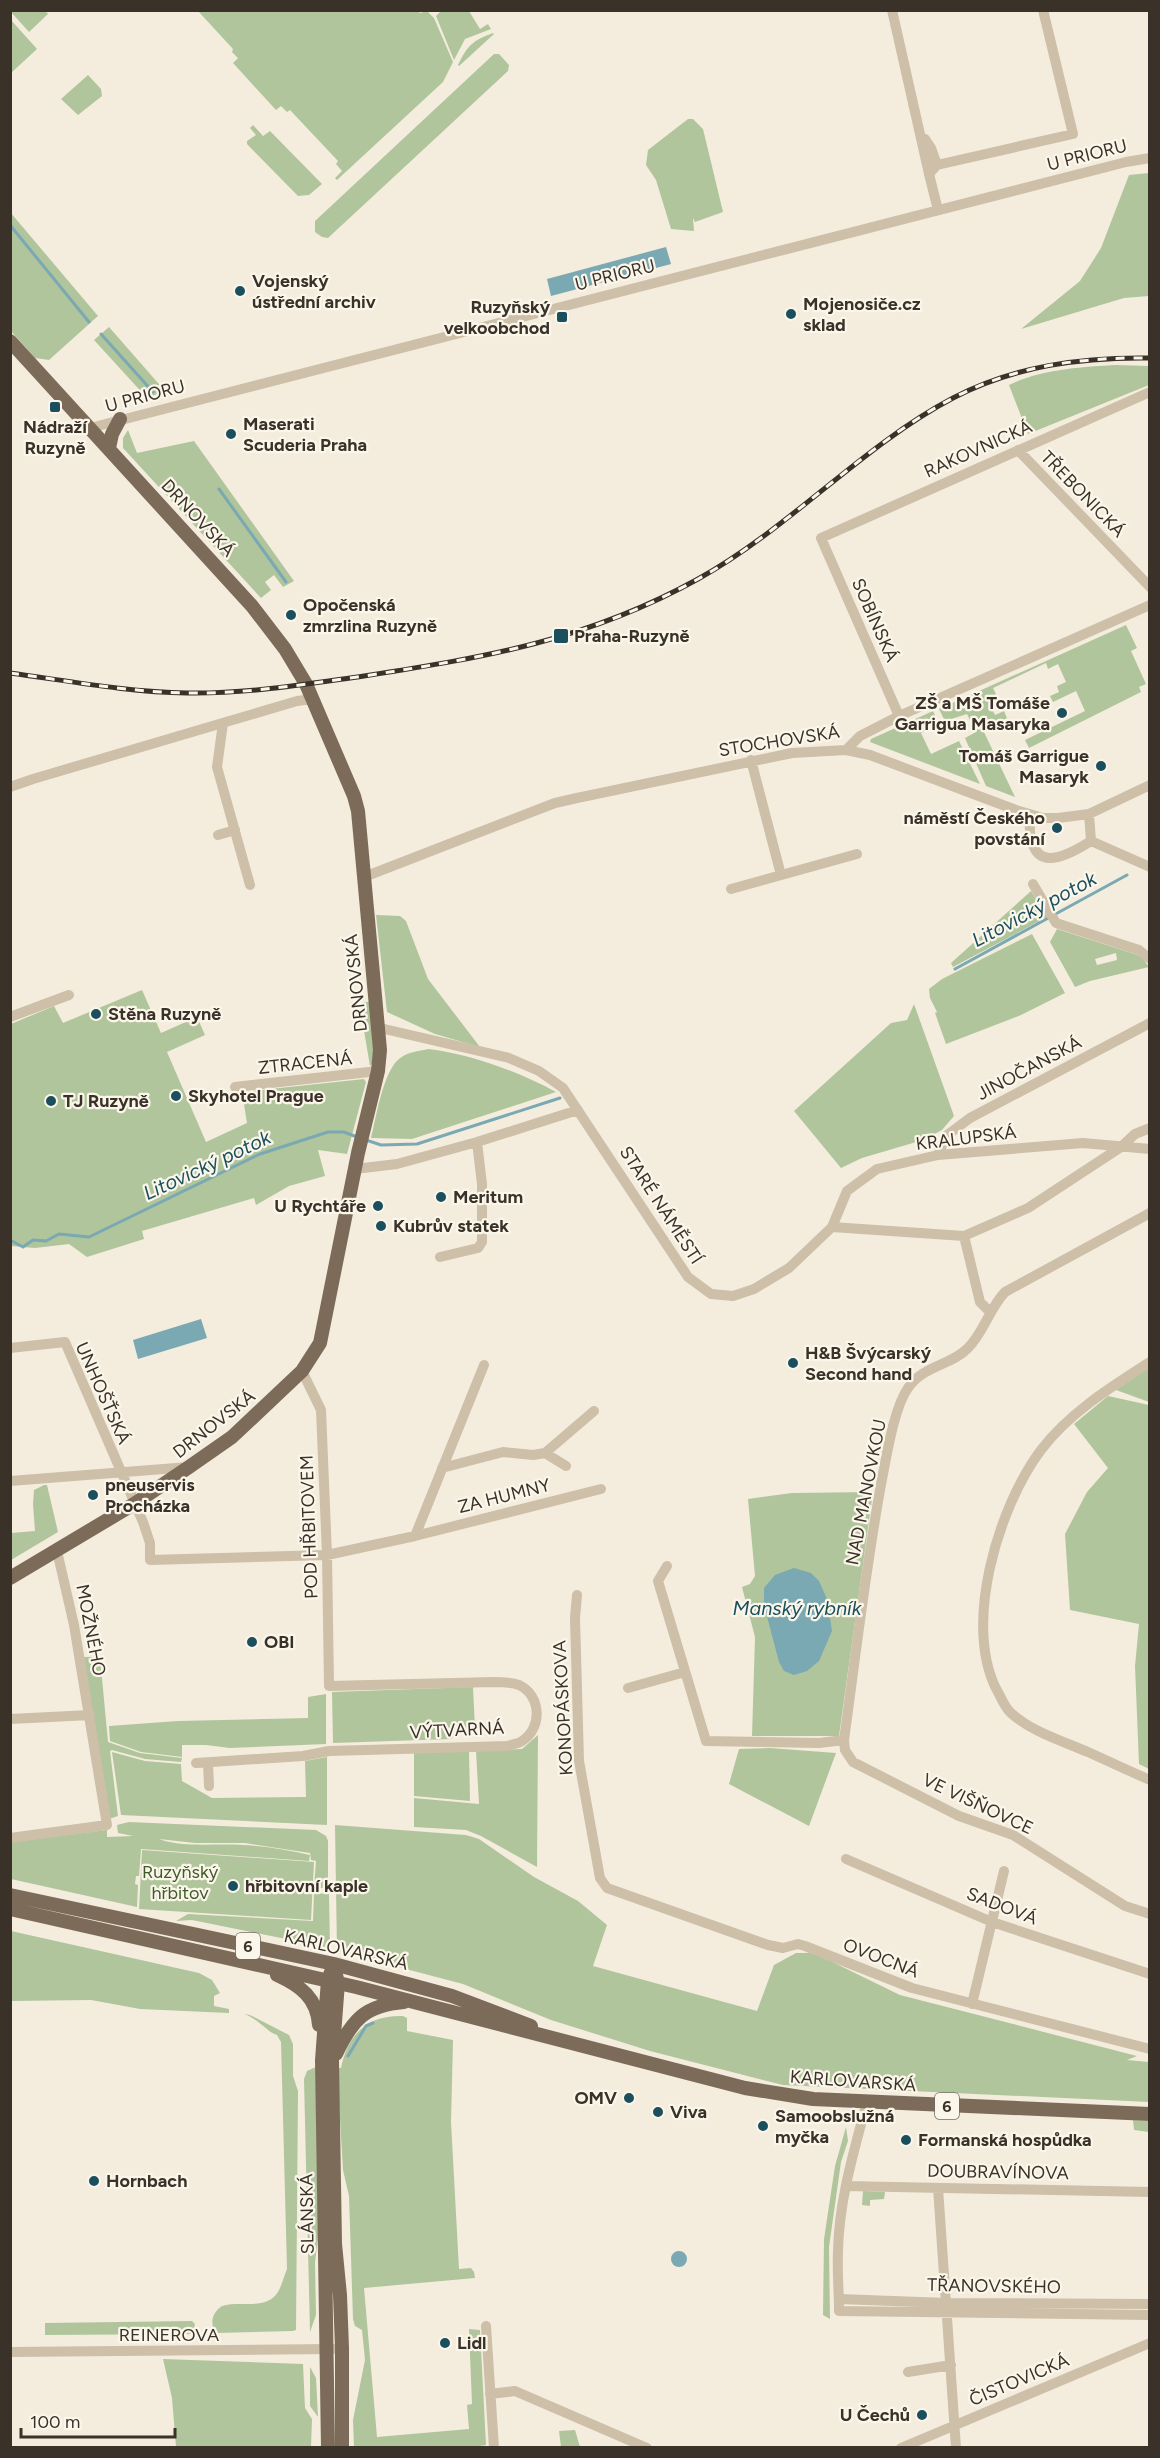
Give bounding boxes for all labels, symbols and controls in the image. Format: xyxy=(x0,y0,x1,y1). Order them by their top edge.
street label: U PRIORU xyxy=(1045,134,1129,176)
street label: U PRIORU xyxy=(573,254,657,296)
place label: Vojenský ústřední archiv xyxy=(252,270,376,313)
marker: Vojenský ústřední archiv xyxy=(233,284,247,298)
place label: Mojenosiče.cz sklad xyxy=(803,293,921,336)
place label: Ruzyňský velkoobchod xyxy=(444,296,551,339)
marker: Mojenosiče.cz sklad xyxy=(784,307,798,321)
marker: Ruzyňský velkoobchod xyxy=(555,310,569,324)
street label: U PRIORU xyxy=(103,375,187,417)
marker: Nádraží Ruzyně xyxy=(48,400,62,414)
place label: Maserati Scuderia Praha xyxy=(243,413,367,456)
street label: RAKOVNICKÁ xyxy=(921,415,1035,483)
place label: Nádraží Ruzyně xyxy=(23,416,88,459)
marker: Maserati Scuderia Praha xyxy=(224,427,238,441)
street label: TŘEBONICKÁ xyxy=(1036,446,1130,542)
street label: DRNOVSKÁ xyxy=(157,475,239,561)
street label: SOBÍNSKÁ xyxy=(847,575,903,665)
place label: Opočenská zmrzlina Ruzyně xyxy=(303,594,437,637)
marker: Opočenská zmrzlina Ruzyně xyxy=(284,608,298,622)
place label: Praha-Ruzyně xyxy=(574,625,689,647)
marker: Praha-Ruzyně xyxy=(552,627,570,645)
place label: ZŠ a MŠ Tomáše Garrigua Masaryka xyxy=(895,692,1050,735)
marker: ZŠ a MŠ Tomáše Garrigua Masaryka xyxy=(1055,706,1069,720)
street label: STOCHOVSKÁ xyxy=(717,721,841,761)
place label: Tomáš Garrigue Masaryk xyxy=(959,745,1089,788)
marker: Tomáš Garrigue Masaryk xyxy=(1094,759,1108,773)
place label: náměstí Českého povstání xyxy=(904,807,1046,850)
marker: náměstí Českého povstání xyxy=(1050,821,1064,835)
water label: Litovický potok xyxy=(968,865,1102,952)
street label: DRNOVSKÁ xyxy=(340,933,372,1033)
place label: Stěna Ruzyně xyxy=(108,1003,221,1025)
marker: Stěna Ruzyně xyxy=(89,1007,103,1021)
street label: JINOČANSKÁ xyxy=(973,1031,1085,1105)
street label: ZTRACENÁ xyxy=(257,1047,353,1079)
place label: Skyhotel Prague xyxy=(188,1085,324,1107)
marker: Skyhotel Prague xyxy=(169,1089,183,1103)
place label: TJ Ruzyně xyxy=(63,1090,149,1112)
marker: TJ Ruzyně xyxy=(44,1094,58,1108)
street label: KRALUPSKÁ xyxy=(914,1121,1018,1155)
water label: Litovický potok xyxy=(140,1124,276,1205)
street label: STARÉ NÁMĚSTÍ xyxy=(615,1142,708,1269)
place label: Meritum xyxy=(453,1186,523,1208)
marker: Meritum xyxy=(434,1190,448,1204)
place label: U Rychtáře xyxy=(274,1195,366,1217)
marker: U Rychtáře xyxy=(371,1199,385,1213)
place label: Kubrův statek xyxy=(393,1215,509,1237)
marker: Kubrův statek xyxy=(374,1219,388,1233)
street label: UNHOŠŤSKÁ xyxy=(71,1339,135,1447)
place label: H&B Švýcarský Second hand xyxy=(805,1342,932,1385)
marker: H&B Švýcarský Second hand xyxy=(786,1356,800,1370)
street label: DRNOVSKÁ xyxy=(169,1385,259,1463)
street label: NAD MANOVKOU xyxy=(841,1417,891,1567)
street label: POD HŘBITOVEM xyxy=(295,1455,323,1599)
place label: pneuservis Procházka xyxy=(105,1474,195,1517)
street label: ZA HUMNY xyxy=(456,1474,553,1518)
marker: pneuservis Procházka xyxy=(86,1488,100,1502)
street label: MOŽNÉHO xyxy=(71,1582,111,1678)
water label: Manský rybník xyxy=(733,1596,863,1620)
place label: OBI xyxy=(264,1631,294,1653)
marker: OBI xyxy=(245,1635,259,1649)
street label: KONOPÁSKOVA xyxy=(548,1640,578,1776)
street label: VÝTVARNÁ xyxy=(409,1717,505,1743)
street label: VE VIŠŇOVCE xyxy=(919,1769,1037,1839)
park label: Ruzyňský hřbitov xyxy=(142,1861,219,1904)
place label: hřbitovní kaple xyxy=(245,1875,368,1897)
marker: hřbitovní kaple xyxy=(226,1879,240,1893)
street label: SADOVÁ xyxy=(963,1882,1041,1930)
street label: KARLOVARSKÁ xyxy=(282,1925,410,1975)
road number: 6 xyxy=(236,1933,260,1959)
street label: OVOCNÁ xyxy=(840,1934,922,1982)
street label: KARLOVARSKÁ xyxy=(789,2066,917,2096)
place label: OMV xyxy=(574,2087,617,2109)
marker: OMV xyxy=(622,2091,636,2105)
road number: 6 xyxy=(935,2093,959,2119)
place label: Viva xyxy=(670,2101,707,2123)
marker: Viva xyxy=(651,2105,665,2119)
place label: Samoobslužná myčka xyxy=(775,2105,894,2148)
marker: Samoobslužná myčka xyxy=(756,2119,770,2133)
place label: Formanská hospůdka xyxy=(918,2129,1092,2151)
marker: Formanská hospůdka xyxy=(899,2133,913,2147)
street label: DOUBRAVÍNOVA xyxy=(927,2160,1069,2184)
place label: Hornbach xyxy=(106,2170,187,2192)
street label: SLÁNSKÁ xyxy=(295,2173,319,2255)
marker: Hornbach xyxy=(87,2174,101,2188)
street label: TŘANOVSKÉHO xyxy=(927,2274,1061,2298)
street label: REINEROVA xyxy=(119,2324,219,2346)
place label: Lidl xyxy=(457,2332,487,2354)
marker: Lidl xyxy=(438,2336,452,2350)
street label: ČISTOVICKÁ xyxy=(966,2349,1072,2411)
scale bar xyxy=(21,2401,176,2439)
place label: U Čechů xyxy=(840,2404,910,2426)
marker: U Čechů xyxy=(915,2408,929,2422)
text: 100 m xyxy=(30,2411,80,2433)

